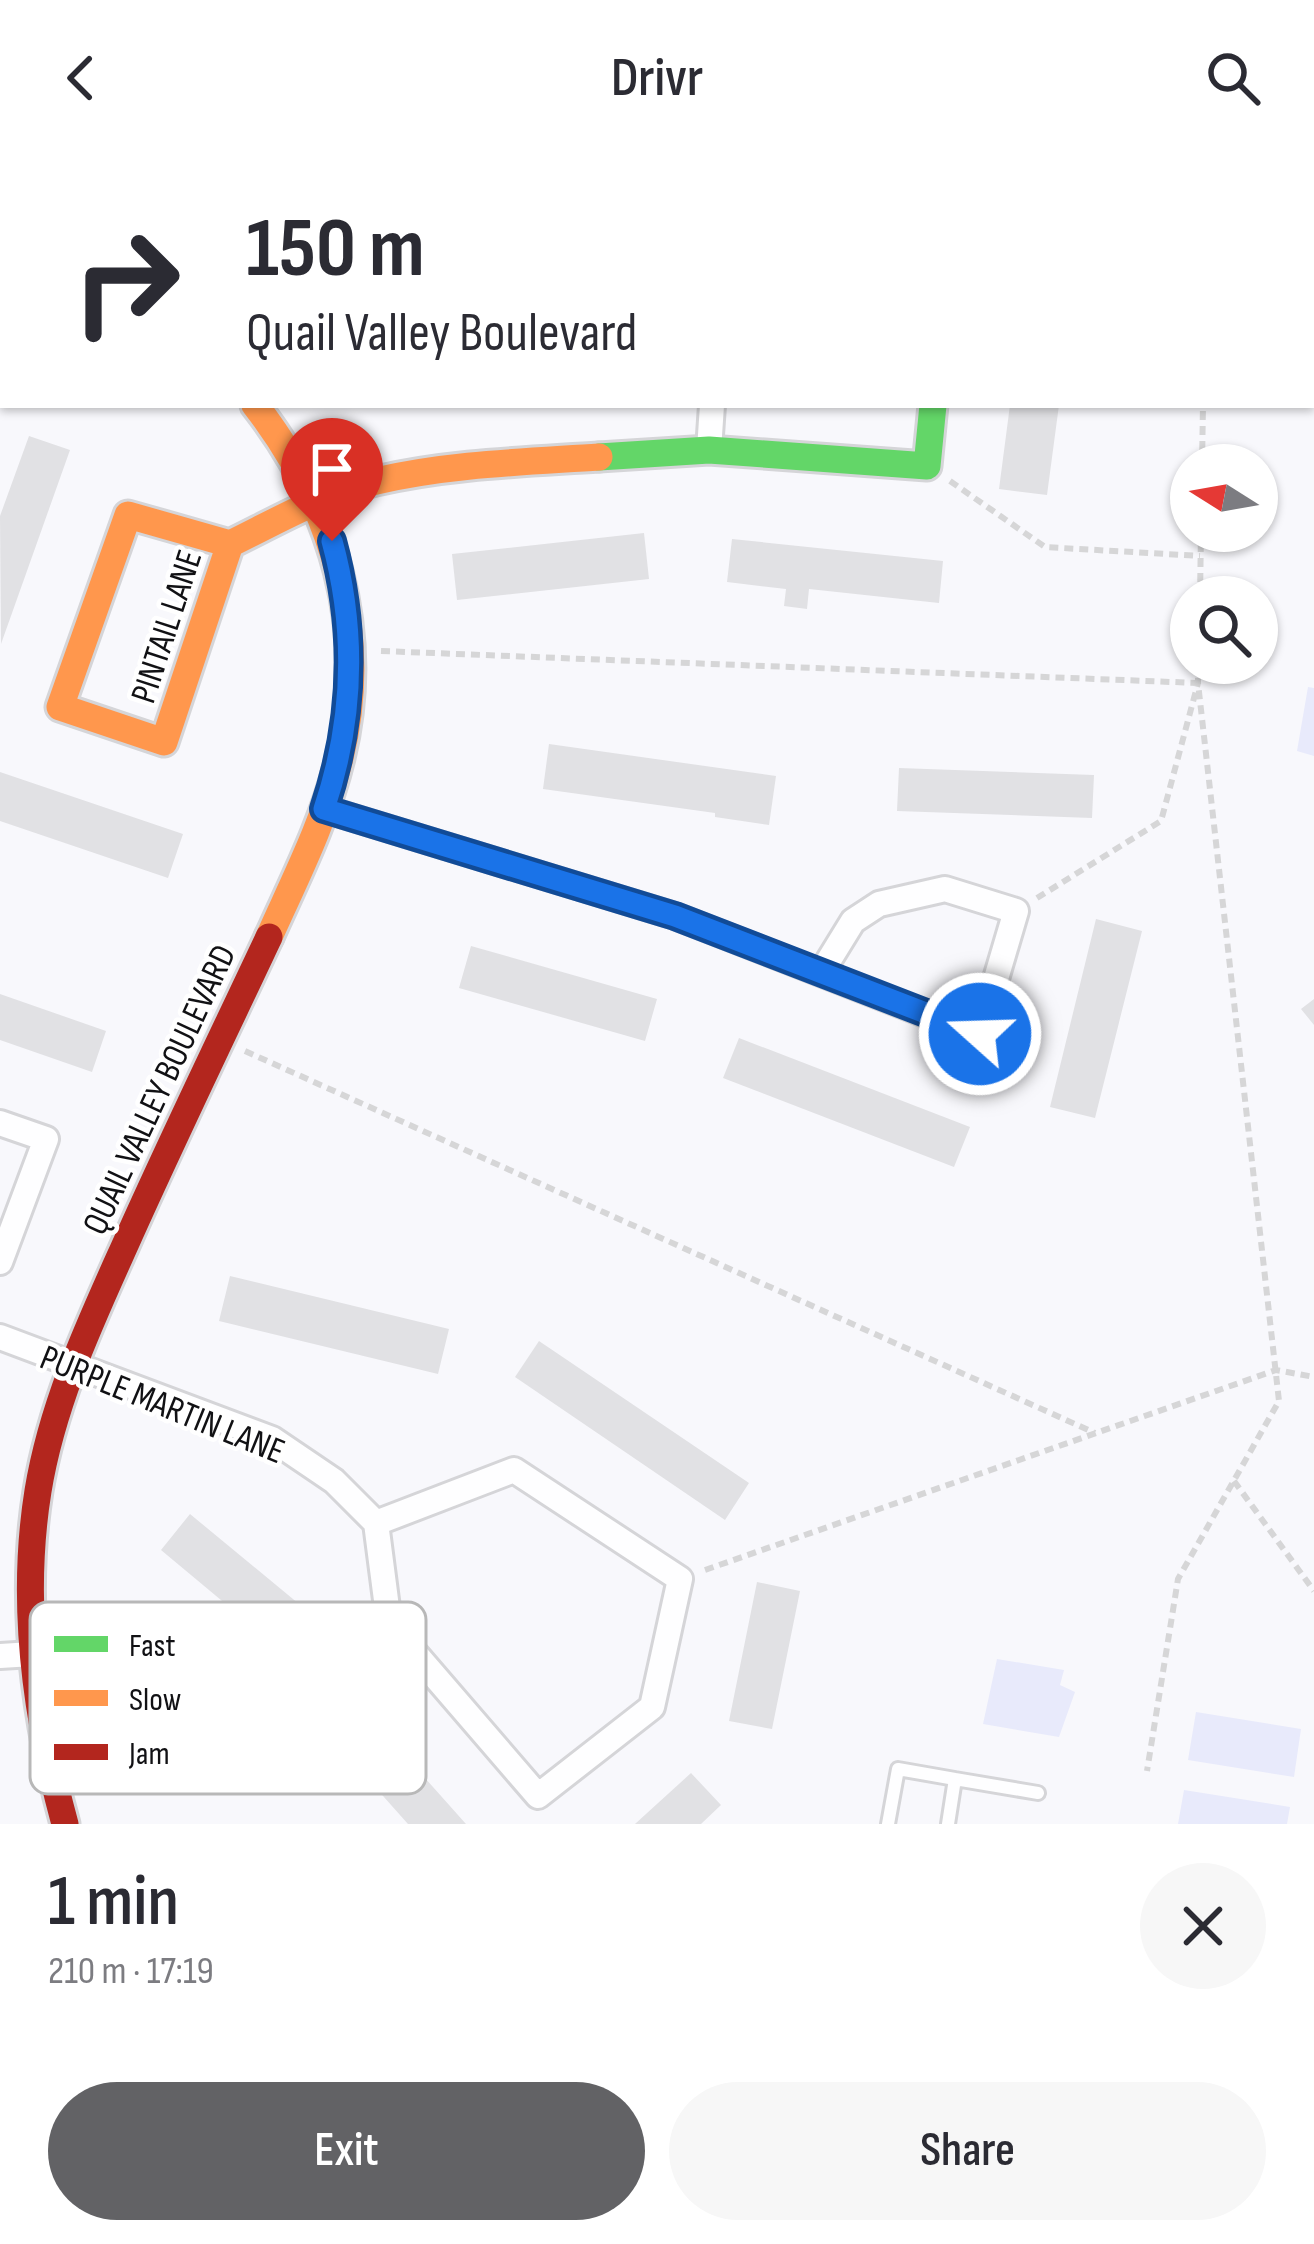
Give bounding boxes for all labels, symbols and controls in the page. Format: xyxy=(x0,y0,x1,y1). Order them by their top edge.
icon: back xyxy=(48,45,114,111)
icon: search xyxy=(1200,45,1266,111)
text: Drivr xyxy=(611,46,703,111)
text: 150 m xyxy=(246,199,425,300)
icon: right xyxy=(48,204,204,360)
text: Quail Valley Boulevard xyxy=(246,301,637,366)
pin xyxy=(281,418,383,541)
icon: arrive xyxy=(299,436,365,502)
north arrow xyxy=(1170,444,1278,552)
map controls xyxy=(1170,444,1278,684)
street label: PINTAIL LANE xyxy=(123,545,212,709)
button: search xyxy=(1170,576,1278,684)
street label: QUAIL VALLEY BOULEVARD xyxy=(74,938,246,1242)
position arrow xyxy=(917,971,1043,1097)
street label: PURPLE MARTIN LANE xyxy=(34,1337,291,1474)
legend xyxy=(30,1602,426,1794)
text: Fast xyxy=(129,1626,176,1666)
text: Slow xyxy=(129,1680,181,1720)
text: Jam xyxy=(128,1734,170,1774)
text: 1 min xyxy=(48,1859,179,1946)
button: close xyxy=(1140,1863,1266,1989)
text: 210 m · 17:19 xyxy=(48,1948,214,1995)
button: Exit xyxy=(48,2082,645,2220)
button: Share xyxy=(669,2082,1266,2220)

